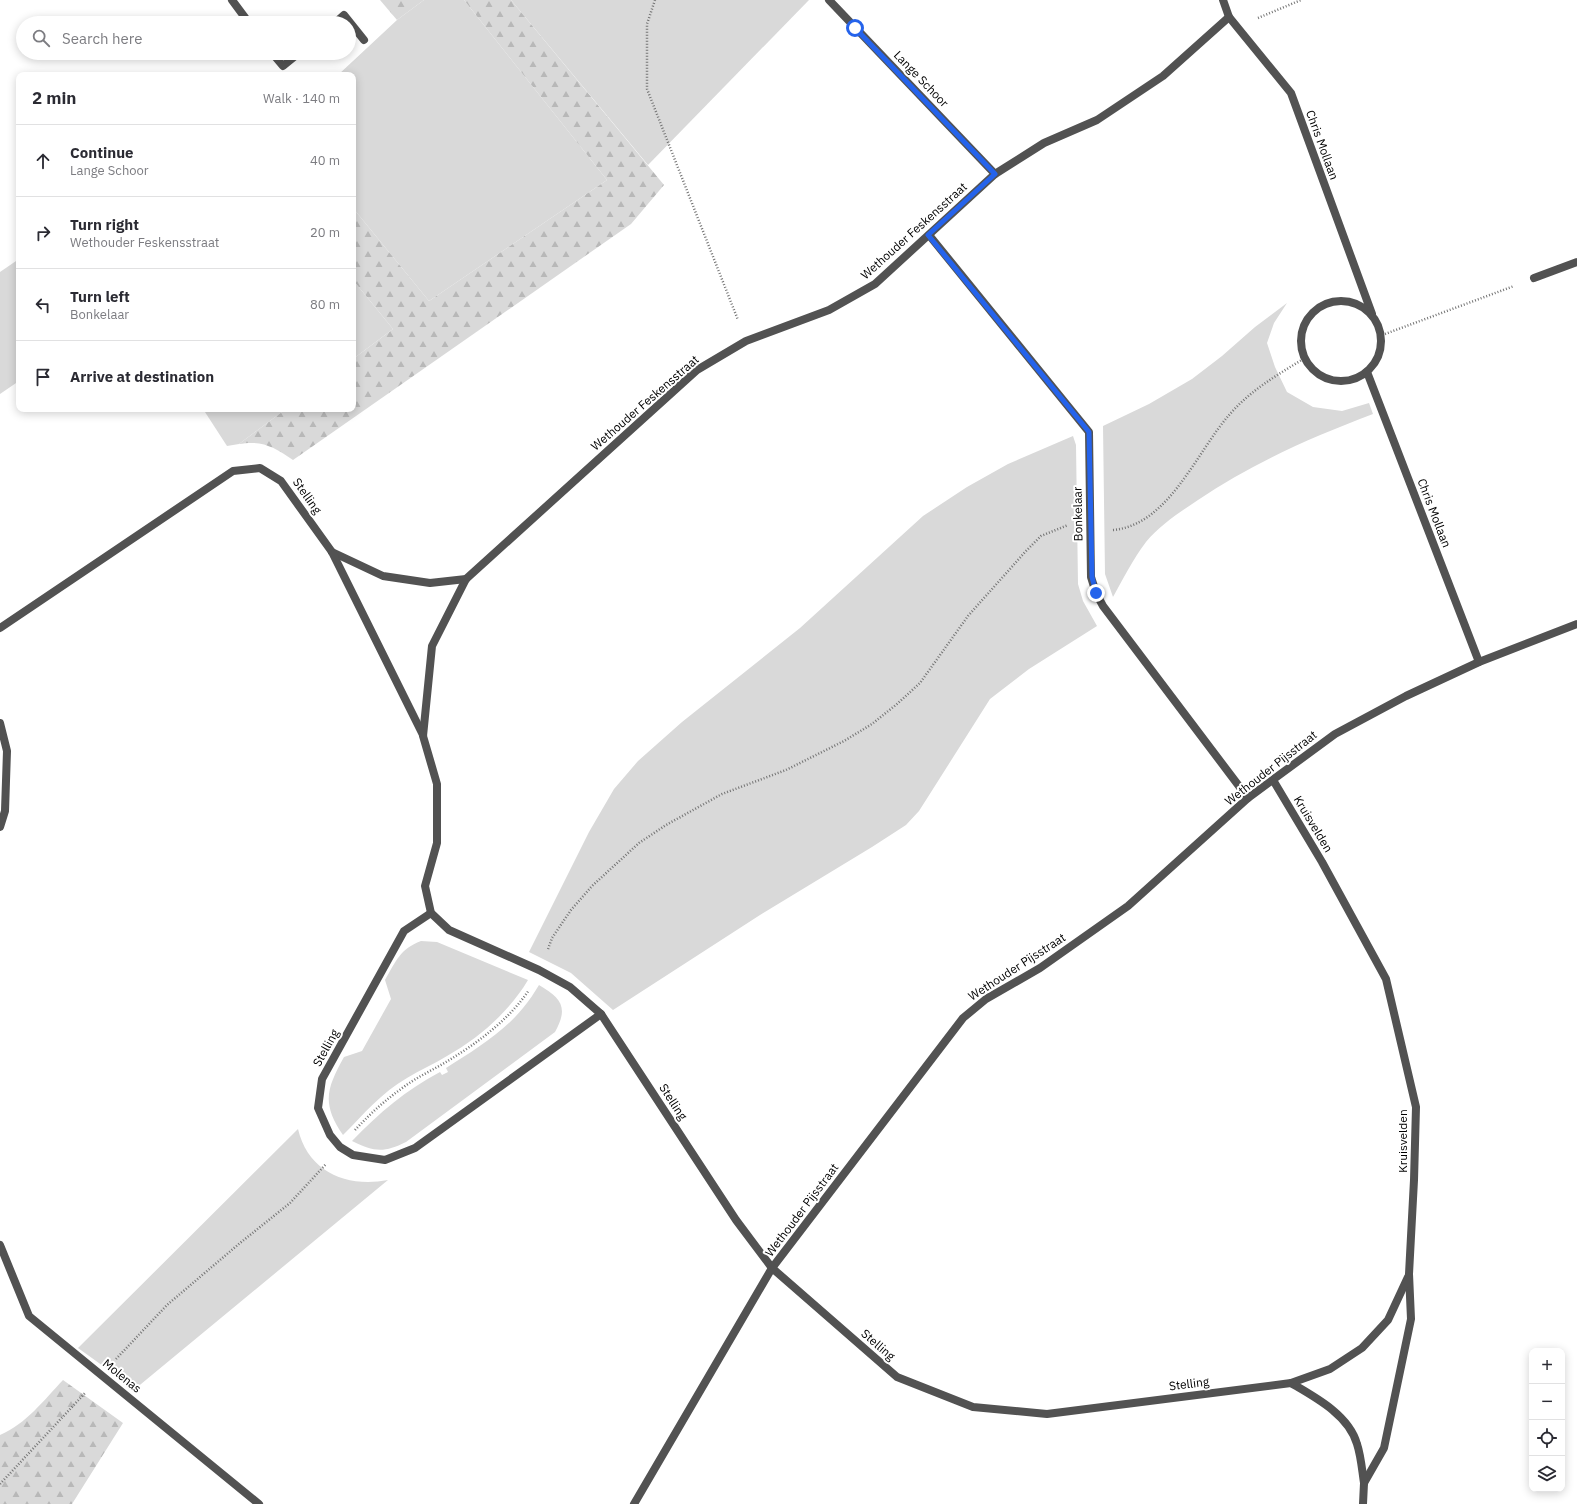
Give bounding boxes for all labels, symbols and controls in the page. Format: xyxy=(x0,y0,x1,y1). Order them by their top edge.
search box xyxy=(16,16,356,60)
route start xyxy=(846,19,864,37)
icon: search xyxy=(30,27,52,49)
text: Search here xyxy=(62,29,142,48)
street label: Lange Schoor xyxy=(891,47,952,110)
text: 2 min xyxy=(32,87,76,109)
text: Walk · 140 m xyxy=(263,90,340,107)
street label: Chris Mollaan xyxy=(1303,108,1342,182)
text: Continue xyxy=(70,143,134,162)
icon: ahead xyxy=(32,150,54,172)
text: 40 m xyxy=(310,152,340,169)
text: Lange Schoor xyxy=(70,162,149,179)
street label: Wethouder Feskensstraat xyxy=(857,179,970,282)
text: Turn right xyxy=(70,215,139,234)
icon: right xyxy=(32,222,54,244)
text: 20 m xyxy=(310,224,340,241)
text: Wethouder Feskensstraat xyxy=(70,234,219,251)
text: Turn left xyxy=(70,287,130,306)
icon: left xyxy=(32,294,54,316)
text: 80 m xyxy=(310,296,340,313)
text: Bonkelaar xyxy=(70,306,129,323)
street label: Wethouder Feskensstraat xyxy=(588,352,702,454)
icon: arrive xyxy=(32,366,54,388)
text: Arrive at destination xyxy=(70,367,214,386)
street label: Stelling xyxy=(290,475,325,517)
street label: Chris Mollaan xyxy=(1414,476,1455,550)
street label: Bonkelaar xyxy=(1070,486,1085,541)
route end xyxy=(1087,584,1105,602)
street label: Wethouder Pijsstraat xyxy=(1222,727,1320,808)
street label: Kruisvelden xyxy=(1291,793,1336,855)
street label: Wethouder Pijsstraat xyxy=(965,930,1068,1004)
street label: Stelling xyxy=(309,1026,342,1069)
street label: Stelling xyxy=(656,1081,691,1123)
street label: Kruisvelden xyxy=(1395,1109,1410,1173)
street label: Wethouder Pijsstraat xyxy=(762,1160,842,1259)
street label: Stelling xyxy=(858,1326,899,1364)
map controls xyxy=(1529,1348,1565,1492)
button: + xyxy=(1529,1348,1565,1384)
street label: Molenas xyxy=(100,1356,145,1396)
street label: Stelling xyxy=(1168,1374,1211,1393)
button: − xyxy=(1529,1384,1565,1420)
button: locate xyxy=(1529,1420,1565,1456)
button: layers xyxy=(1529,1456,1565,1492)

